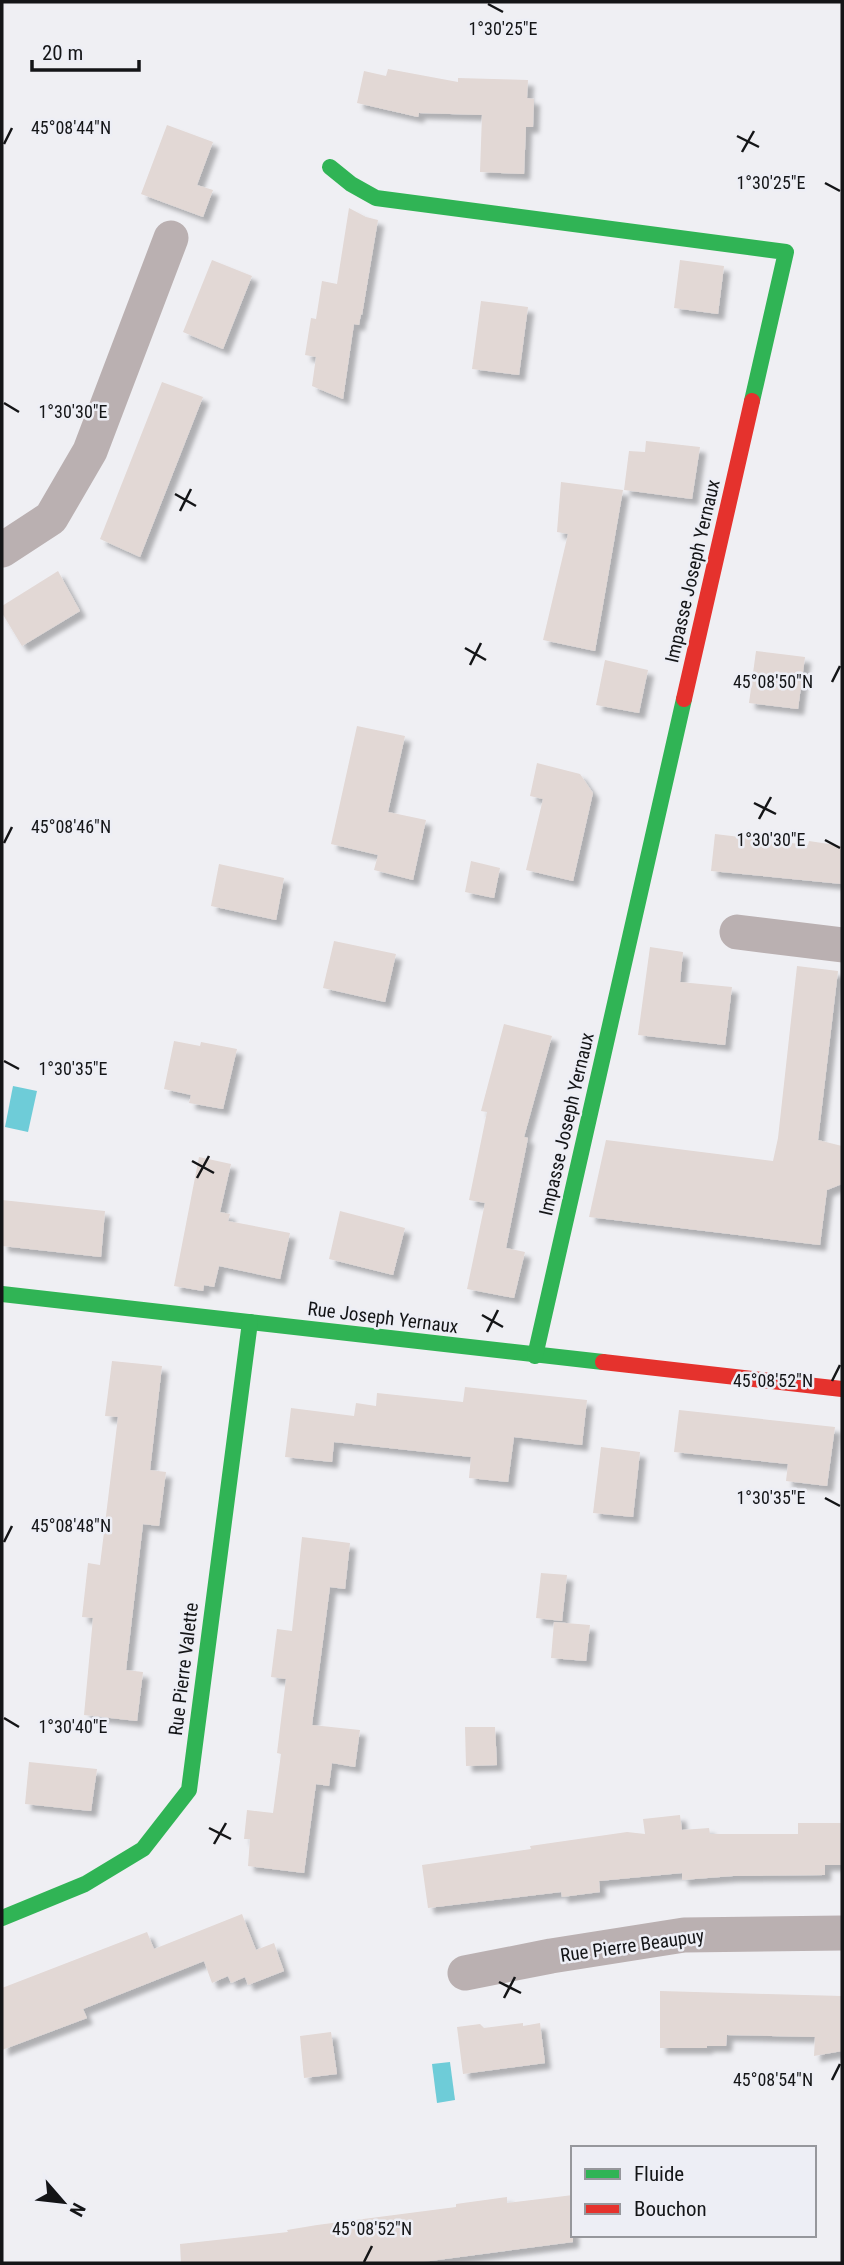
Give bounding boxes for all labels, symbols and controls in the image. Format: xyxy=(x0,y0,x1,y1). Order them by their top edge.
text: 1°30'25"E xyxy=(468,18,538,39)
scale bar xyxy=(32,28,138,72)
text: 20 m xyxy=(42,41,83,65)
text: 45°08'44"N xyxy=(31,117,111,138)
text: 1°30'25"E xyxy=(736,172,806,193)
text: 1°30'30"E xyxy=(38,401,108,422)
street label: Impasse Joseph Yernaux xyxy=(660,477,725,665)
text: 45°08'50"N xyxy=(733,671,813,692)
text: 45°08'46"N xyxy=(31,816,111,837)
text: 1°30'30"E xyxy=(736,829,806,850)
street label: Impasse Joseph Yernaux xyxy=(534,1030,599,1218)
text: 1°30'35"E xyxy=(38,1058,108,1079)
street label: Rue Joseph Yernaux xyxy=(306,1297,460,1338)
text: 45°08'52"N xyxy=(733,1370,813,1391)
text: 1°30'35"E xyxy=(736,1487,806,1508)
text: 45°08'48"N xyxy=(31,1515,111,1536)
street label: Rue Pierre Valette xyxy=(164,1601,203,1737)
text: 1°30'40"E xyxy=(38,1716,108,1737)
street label: Rue Pierre Beaupuy xyxy=(559,1924,706,1967)
text: 45°08'54"N xyxy=(733,2069,813,2090)
legend xyxy=(571,2146,816,2237)
text: Fluide xyxy=(634,2162,684,2186)
north arrow xyxy=(28,2167,98,2237)
text: Bouchon xyxy=(634,2197,707,2221)
text: N xyxy=(65,2199,90,2220)
text: 45°08'52"N xyxy=(332,2218,412,2239)

